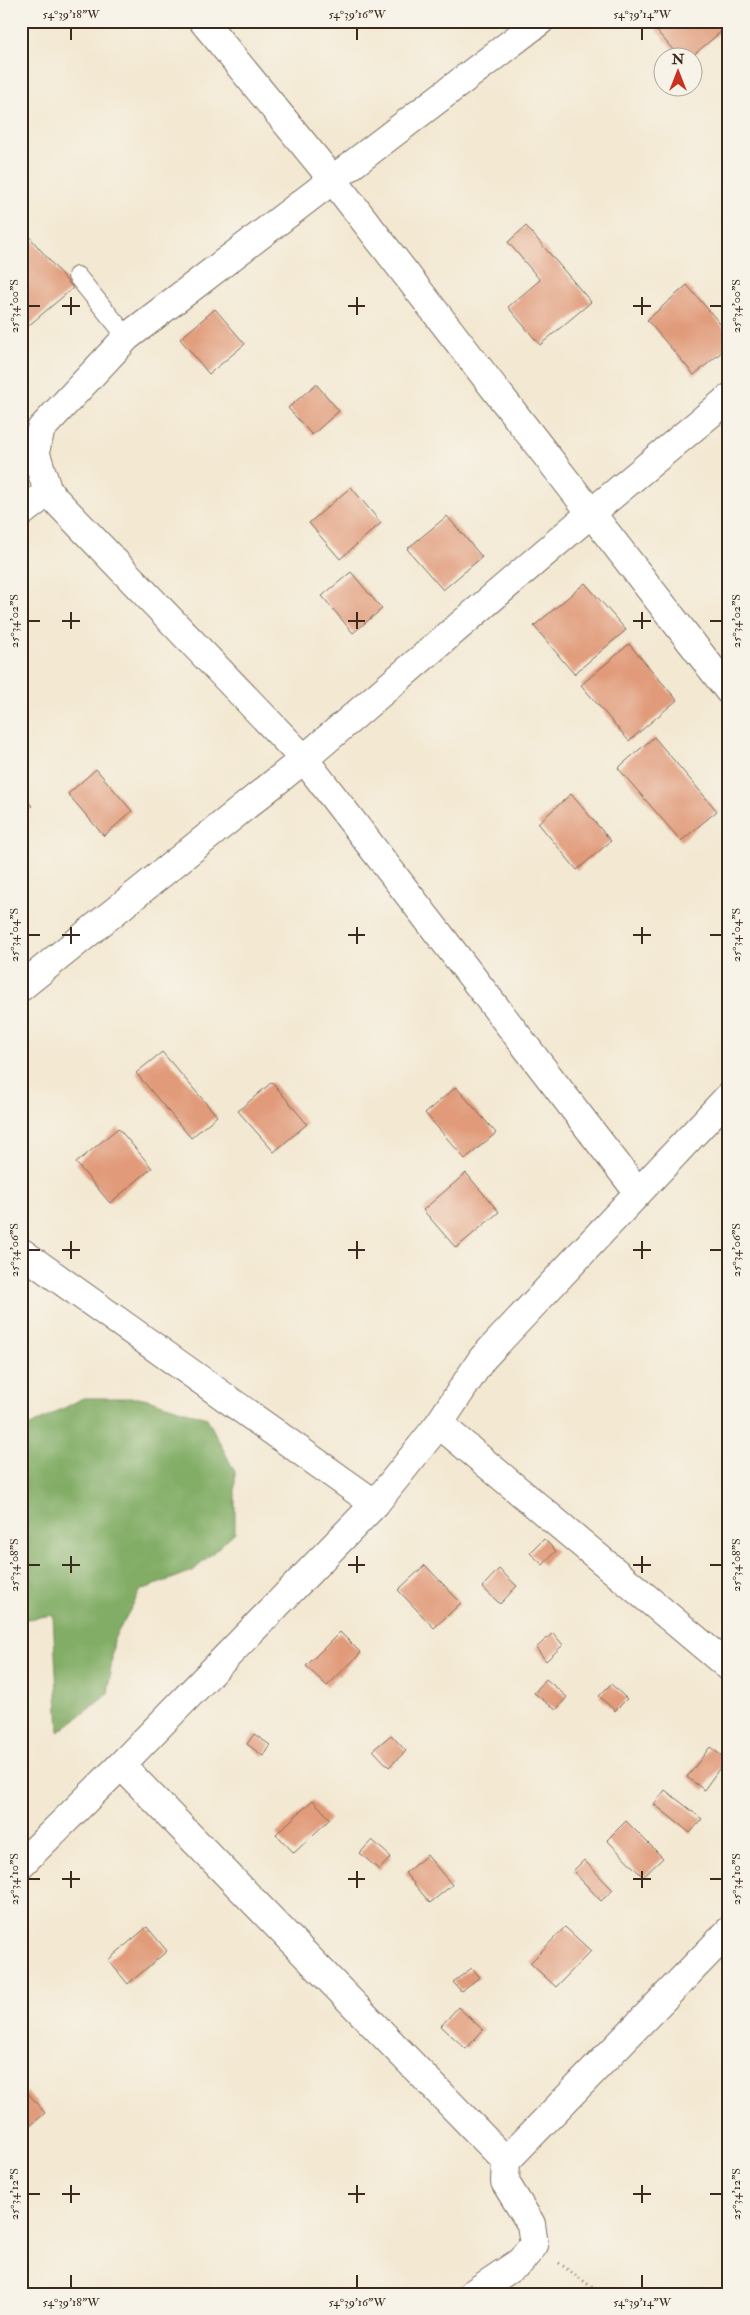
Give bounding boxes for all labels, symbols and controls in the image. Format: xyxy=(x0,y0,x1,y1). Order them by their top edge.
text: 54°39'18"W xyxy=(43,7,100,22)
text: 54°39'16"W xyxy=(328,7,386,22)
text: 54°39'14"W xyxy=(613,7,672,22)
north arrow xyxy=(652,48,702,98)
text: N xyxy=(671,51,685,68)
text: 25°34'00"S xyxy=(7,279,22,333)
text: 25°34'00"S xyxy=(729,279,744,333)
text: 25°34'02"S xyxy=(7,594,22,648)
text: 25°34'02"S xyxy=(729,594,744,648)
text: 25°34'04"S xyxy=(7,908,22,962)
text: 25°34'04"S xyxy=(729,908,744,962)
text: 25°34'06"S xyxy=(7,1223,22,1277)
text: 25°34'06"S xyxy=(729,1223,744,1277)
text: 25°34'08"S xyxy=(7,1538,22,1592)
text: 25°34'08"S xyxy=(729,1538,744,1592)
text: 25°34'10"S xyxy=(7,1853,22,1905)
text: 25°34'10"S xyxy=(729,1853,744,1905)
text: 25°34'12"S xyxy=(7,2168,22,2220)
text: 25°34'12"S xyxy=(729,2168,744,2220)
text: 54°39'18"W xyxy=(43,2295,100,2310)
text: 54°39'16"W xyxy=(328,2295,386,2310)
text: 54°39'14"W xyxy=(613,2295,672,2310)

